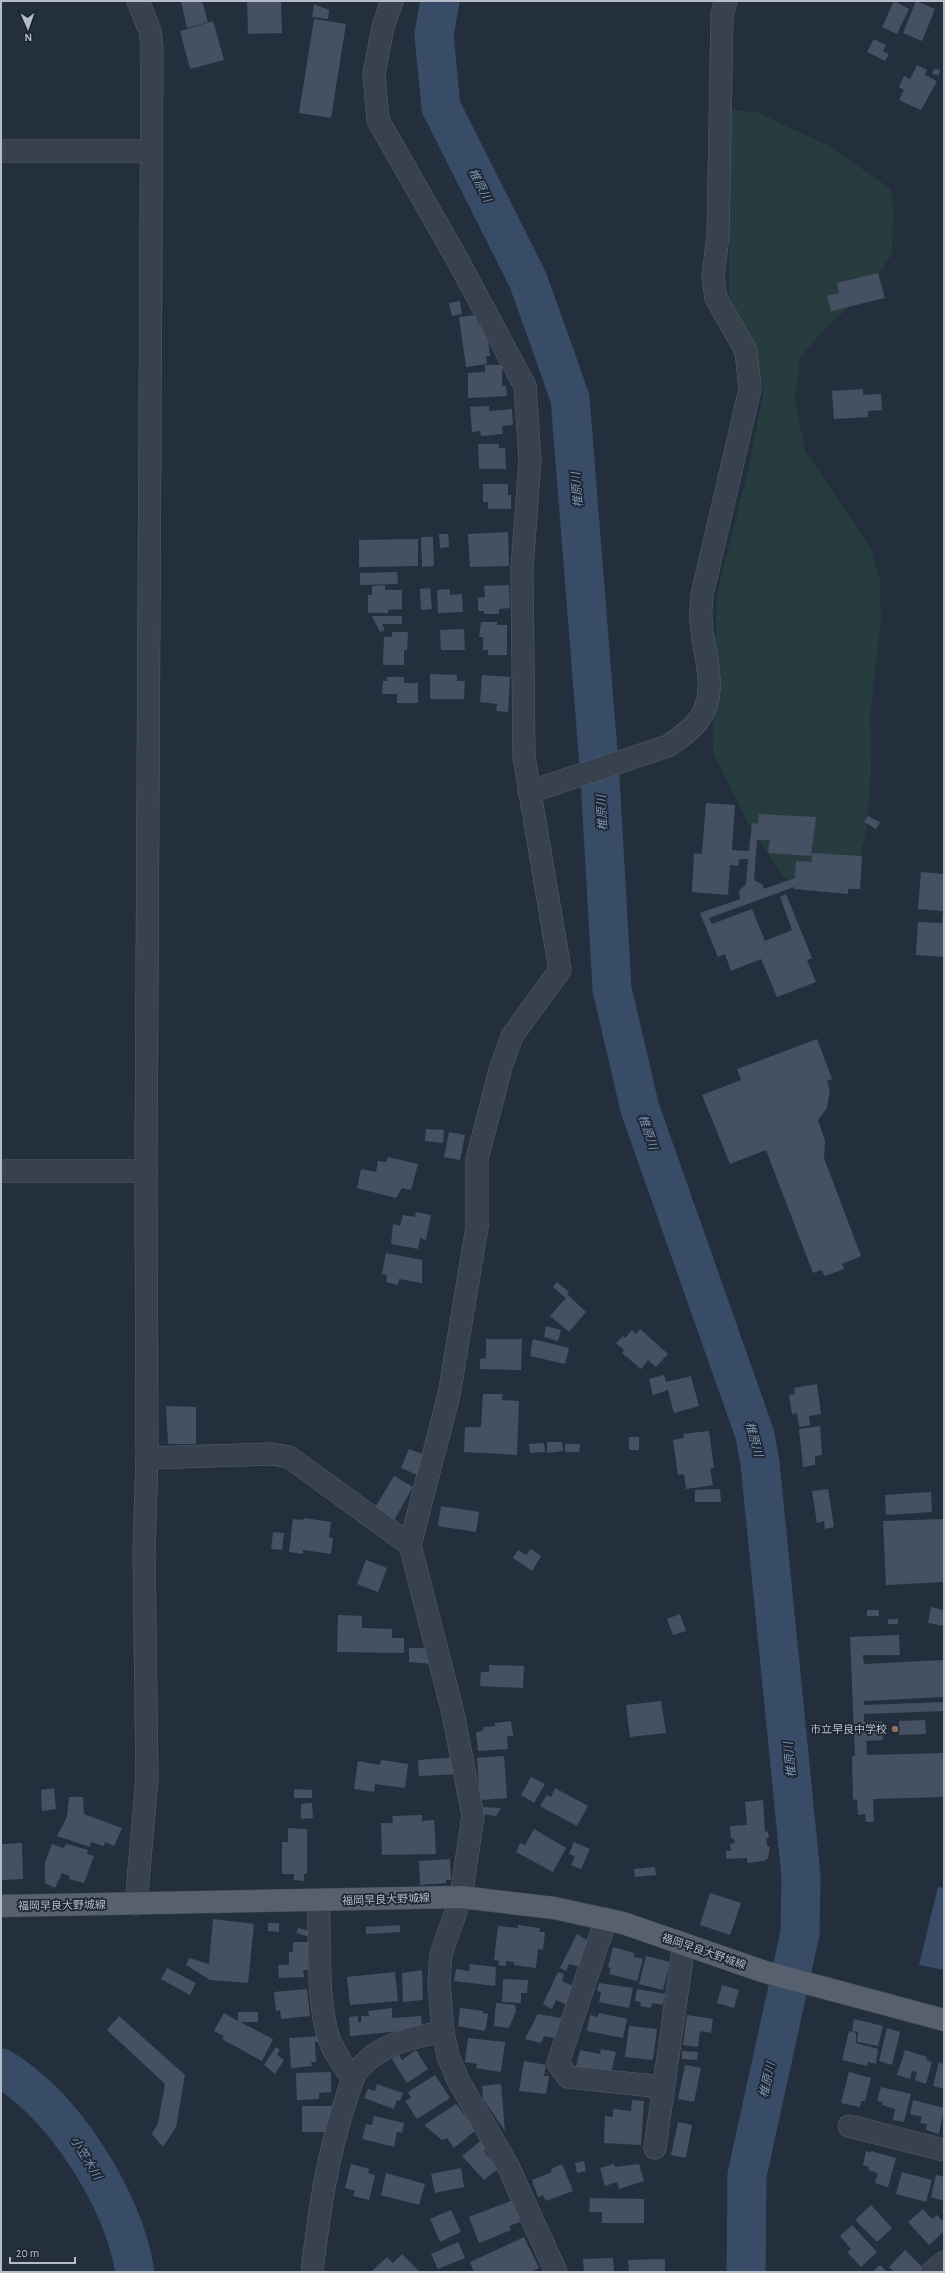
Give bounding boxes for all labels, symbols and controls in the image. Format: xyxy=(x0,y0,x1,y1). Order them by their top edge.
north arrow xyxy=(8,8,48,48)
text: N xyxy=(24,32,32,43)
water label: 椎原川 xyxy=(466,166,495,206)
water label: 椎原川 xyxy=(568,470,585,509)
water label: 椎原川 xyxy=(594,793,609,831)
water label: 椎原川 xyxy=(636,1113,661,1153)
water label: 椎原川 xyxy=(744,1420,766,1460)
place label: 市立早良中学校 xyxy=(810,1723,887,1735)
marker: 市立早良中学校 xyxy=(890,1724,900,1734)
water label: 椎原川 xyxy=(781,1739,798,1779)
street label: 福岡早良大野城線 xyxy=(342,1891,430,1907)
street label: 福岡早良大野城線 xyxy=(18,1898,106,1912)
street label: 福岡早良大野城線 xyxy=(660,1931,748,1971)
water label: 椎原川 xyxy=(756,2059,777,2099)
water label: 小笠木川 xyxy=(68,2134,105,2183)
scale bar xyxy=(10,2239,75,2265)
text: 20 m xyxy=(16,2247,39,2259)

